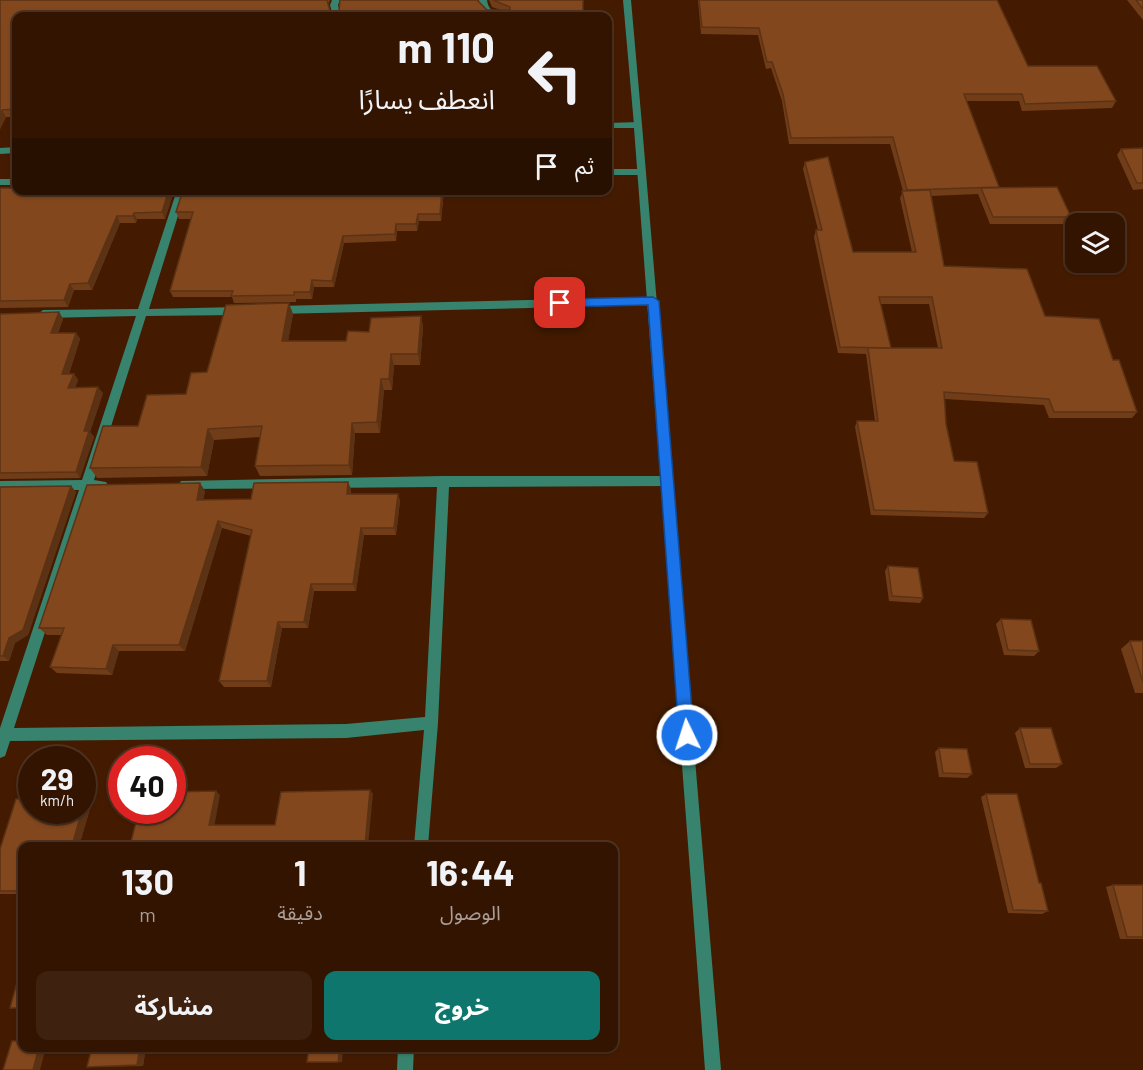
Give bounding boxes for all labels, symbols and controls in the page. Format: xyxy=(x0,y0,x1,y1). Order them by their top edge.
text: 110 m xyxy=(398,21,495,71)
icon: left xyxy=(516,36,594,114)
text: انعطف يسارًا xyxy=(358,82,495,114)
icon: arrive xyxy=(530,150,563,183)
text: ثم xyxy=(575,152,594,178)
map controls xyxy=(1065,213,1125,273)
button: layers xyxy=(1065,213,1125,273)
pin xyxy=(534,277,585,328)
icon: arrive xyxy=(543,286,576,319)
position arrow xyxy=(655,703,719,767)
speed limit sign: 40 xyxy=(108,746,186,824)
text: 29 xyxy=(41,760,73,796)
text: km/h xyxy=(40,791,74,809)
text: 1 xyxy=(294,850,306,893)
text: 16:44 xyxy=(426,850,515,893)
text: 130 xyxy=(121,859,174,902)
text: دقيقة xyxy=(277,900,323,924)
text: الوصول xyxy=(440,900,501,924)
text: m xyxy=(139,902,156,926)
button: مشاركة xyxy=(36,971,312,1040)
button: خروج xyxy=(324,971,600,1040)

